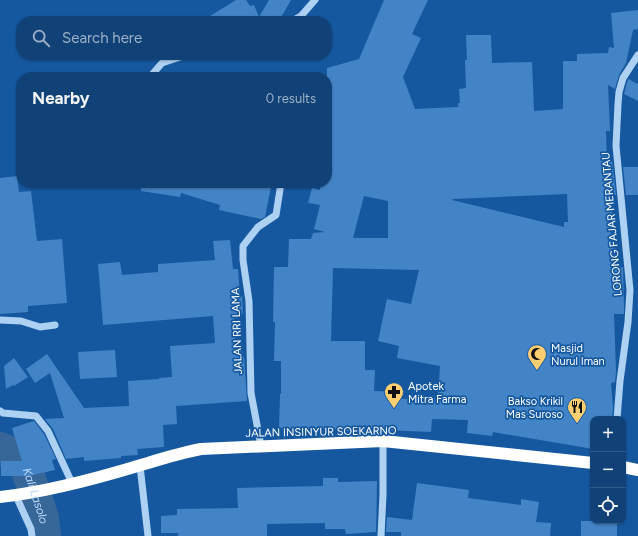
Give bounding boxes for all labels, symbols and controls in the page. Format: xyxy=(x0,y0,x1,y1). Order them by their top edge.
search box xyxy=(16,16,332,60)
icon: search xyxy=(30,27,52,49)
text: Search here xyxy=(62,29,142,47)
text: Nearby xyxy=(32,88,90,108)
text: 0 results xyxy=(266,91,316,106)
street label: LORONG FAJAR MERANTAU xyxy=(599,151,625,297)
street label: JALAN RRI LAMA xyxy=(229,287,245,375)
place label: Masjid Nurul Iman xyxy=(551,342,605,368)
mosque icon: Masjid Nurul Iman xyxy=(526,343,548,371)
place label: Apotek Mitra Farma xyxy=(408,380,466,406)
pharmacy icon: Apotek Mitra Farma xyxy=(383,381,405,409)
place label: Bakso Krikil Mas Suroso xyxy=(506,395,563,421)
restaurant icon: Bakso Krikil Mas Suroso xyxy=(566,396,588,424)
map controls xyxy=(590,416,626,524)
button: + xyxy=(590,416,626,452)
street label: JALAN INSINYUR SOEKARNO xyxy=(245,424,397,440)
button: − xyxy=(590,452,626,488)
water label: Kali Lasolo xyxy=(20,466,51,525)
button: locate xyxy=(590,488,626,524)

